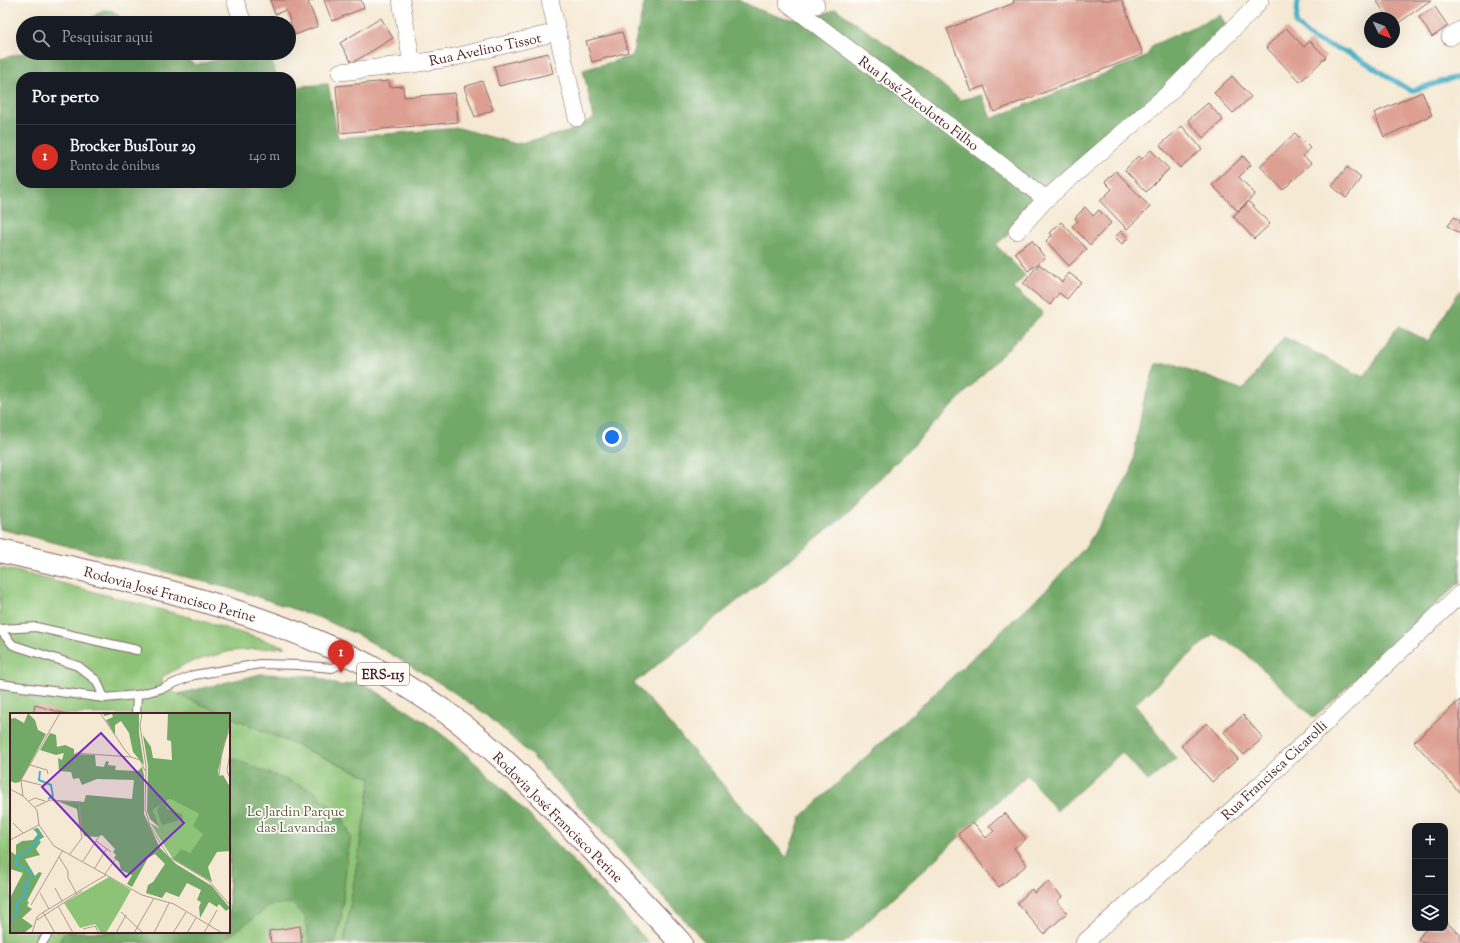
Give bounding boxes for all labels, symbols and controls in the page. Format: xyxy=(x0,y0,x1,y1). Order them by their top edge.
north arrow xyxy=(1364,12,1400,48)
search box xyxy=(16,16,296,60)
icon: search xyxy=(30,27,52,49)
text: Pesquisar aqui xyxy=(62,28,153,49)
street label: Rua Avelino Tissot xyxy=(427,29,544,73)
street label: Rua José Zucolotto Filho xyxy=(853,53,983,157)
text: Por perto xyxy=(32,86,99,110)
text: Brocker BusTour 29 xyxy=(70,137,196,158)
text: 1 xyxy=(43,148,47,166)
text: 140 m xyxy=(249,148,280,166)
text: Ponto de ônibus xyxy=(70,158,160,176)
your location xyxy=(602,427,622,447)
street label: Rodovia José Francisco Perine xyxy=(81,563,258,629)
pin: 1 xyxy=(328,640,354,673)
road number: ERS-115 xyxy=(357,663,409,685)
inset map xyxy=(10,713,230,933)
street label: Rua Francisca Cicarolli xyxy=(1218,717,1333,826)
street label: Rodovia José Francisco Perine xyxy=(487,749,626,888)
park label: Le Jardin Parque das Lavandas xyxy=(247,803,345,839)
map controls xyxy=(1412,823,1448,931)
button: + xyxy=(1412,823,1448,859)
button: − xyxy=(1412,859,1448,895)
button: layers xyxy=(1412,895,1448,931)

